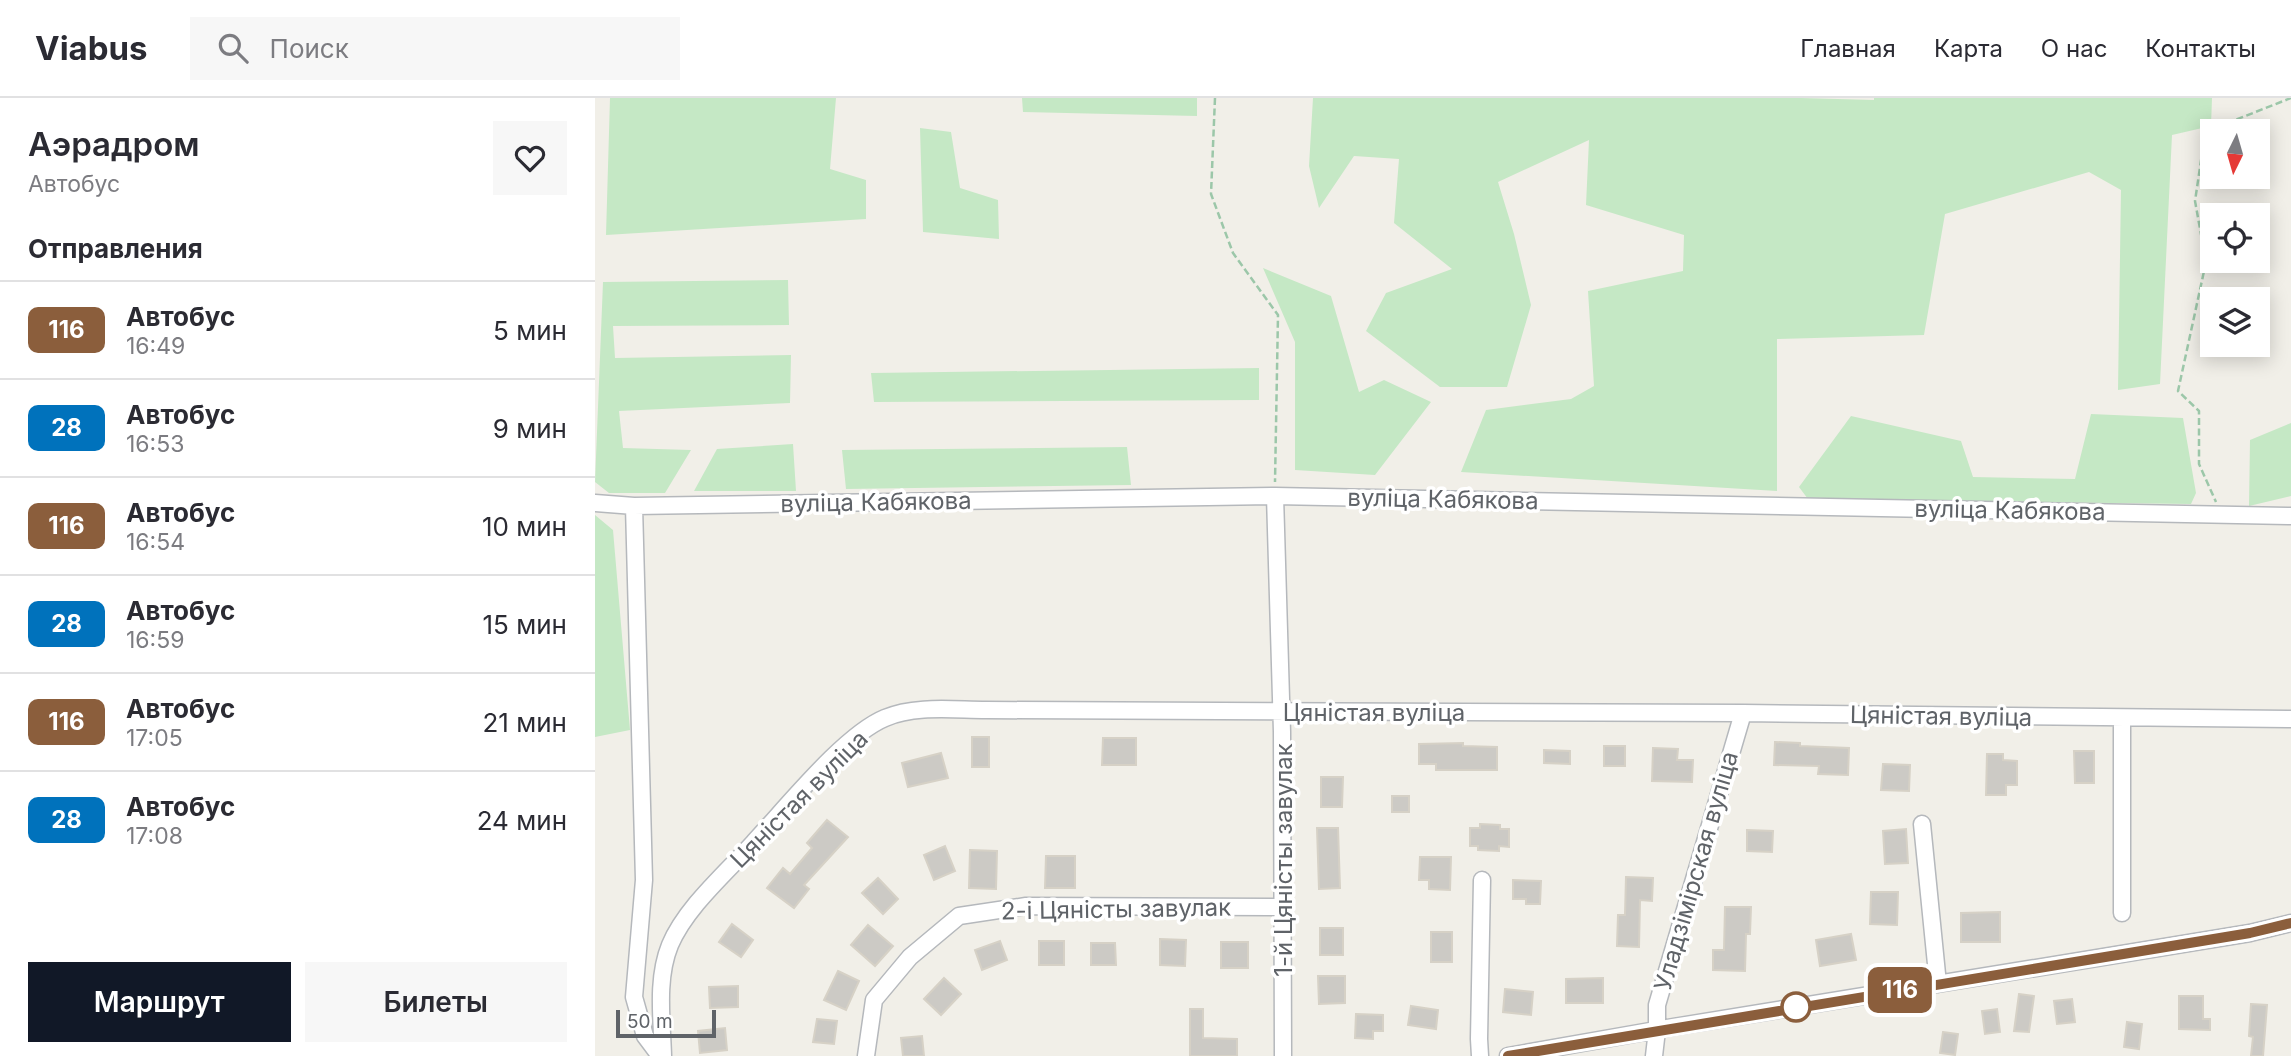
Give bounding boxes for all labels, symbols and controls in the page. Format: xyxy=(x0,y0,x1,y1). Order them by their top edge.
search box xyxy=(190,17,680,80)
text: Viabus xyxy=(35,28,148,68)
icon: search xyxy=(214,29,252,67)
text: Поиск xyxy=(270,33,349,64)
text: Главная xyxy=(1800,34,1896,63)
text: Карта xyxy=(1934,34,2003,63)
text: О нас xyxy=(2041,34,2107,63)
text: Контакты xyxy=(2145,34,2256,63)
north arrow xyxy=(2200,119,2270,189)
map controls xyxy=(2200,119,2270,357)
button: heart xyxy=(493,121,567,195)
text: Аэрадром xyxy=(28,124,200,164)
text: Автобус xyxy=(28,170,120,198)
button: locate xyxy=(2200,203,2270,273)
text: Отправления xyxy=(28,233,203,264)
button: layers xyxy=(2200,287,2270,357)
text: Автобус xyxy=(126,301,235,332)
text: 116 xyxy=(48,315,85,344)
text: 5 мин xyxy=(493,315,567,346)
text: 16:49 xyxy=(126,332,185,360)
text: Автобус xyxy=(126,399,235,430)
text: 28 xyxy=(51,413,82,442)
text: 9 мин xyxy=(493,413,567,444)
text: 16:53 xyxy=(126,430,184,458)
street label: вуліца Кабякова xyxy=(1347,483,1539,515)
street label: вуліца Кабякова xyxy=(780,486,972,518)
street label: вуліца Кабякова xyxy=(1914,494,2106,526)
text: Автобус xyxy=(126,497,235,528)
text: 116 xyxy=(48,511,85,540)
text: 10 мин xyxy=(482,511,567,542)
text: 16:54 xyxy=(126,528,185,556)
text: Автобус xyxy=(126,595,235,626)
text: 28 xyxy=(51,609,82,638)
text: 15 мин xyxy=(483,609,567,640)
text: 16:59 xyxy=(126,626,185,654)
text: Автобус xyxy=(126,693,235,724)
street label: Цяністая вуліца xyxy=(1283,698,1465,727)
street label: Цяністая вуліца xyxy=(1850,700,2032,732)
text: 116 xyxy=(48,707,85,736)
text: 21 мин xyxy=(482,707,567,738)
text: 17:05 xyxy=(126,724,183,752)
street label: Цяністая вуліца xyxy=(724,724,874,874)
street label: 1-й Цяністы завулак xyxy=(1269,743,1298,977)
street label: Уладзімірская вуліца xyxy=(1648,748,1744,994)
text: Автобус xyxy=(126,791,235,822)
text: 28 xyxy=(51,805,82,834)
text: 24 мин xyxy=(477,805,567,836)
text: 17:08 xyxy=(126,822,183,850)
street label: 2-і Цяністы завулак xyxy=(1001,892,1231,926)
button: Маршрут xyxy=(28,962,291,1042)
button: Билеты xyxy=(305,962,567,1042)
line badge: 116 xyxy=(1860,967,1940,1013)
text: 116 xyxy=(1882,975,1918,1004)
unlabelled marker xyxy=(1781,992,1811,1022)
scale bar xyxy=(616,1007,716,1039)
text: 50 m xyxy=(627,1010,673,1033)

